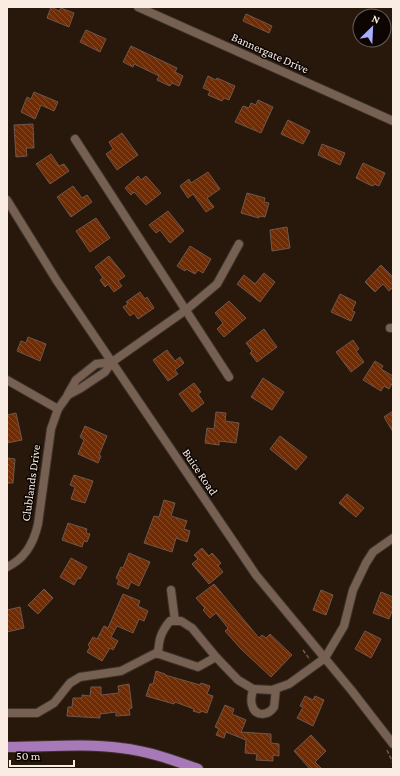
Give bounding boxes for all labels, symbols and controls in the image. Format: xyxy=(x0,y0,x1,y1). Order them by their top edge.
north arrow xyxy=(352,8,392,48)
text: N xyxy=(370,12,382,26)
street label: Bannergate Drive xyxy=(229,30,311,76)
street label: Clublands Drive xyxy=(19,444,43,522)
street label: Buice Road xyxy=(179,446,221,498)
scale bar xyxy=(10,742,74,768)
text: 50 m xyxy=(16,749,41,763)

